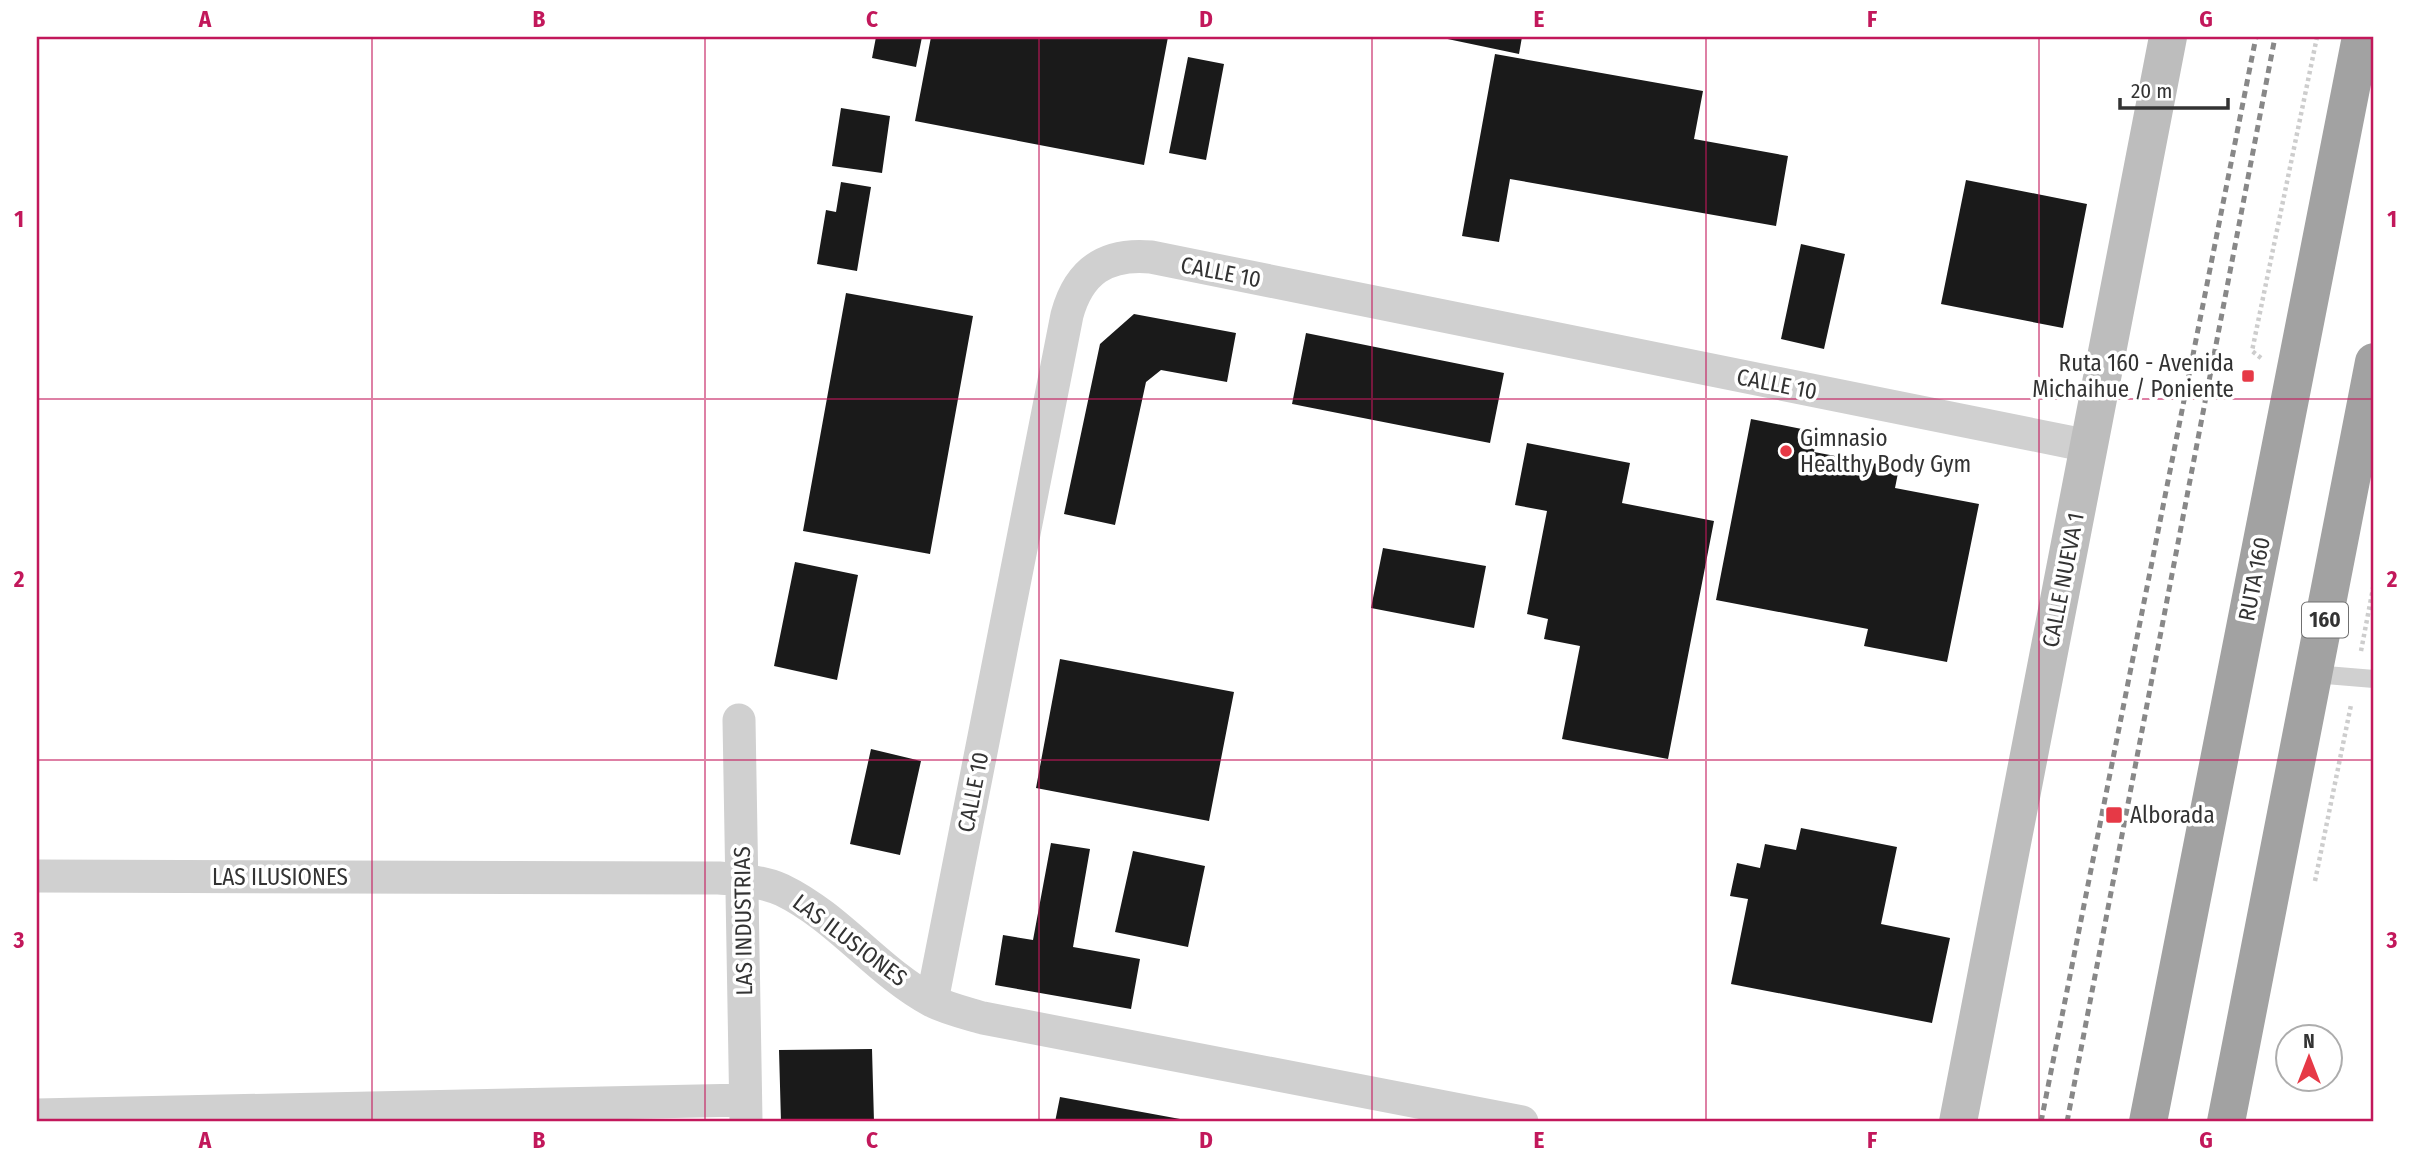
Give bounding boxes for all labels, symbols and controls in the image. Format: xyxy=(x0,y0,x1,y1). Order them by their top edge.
text: A xyxy=(198,5,212,33)
text: B xyxy=(533,5,546,33)
text: C xyxy=(866,5,878,33)
text: D xyxy=(1199,5,1213,33)
text: E xyxy=(1534,5,1545,33)
text: F xyxy=(1867,5,1877,33)
text: G xyxy=(2199,5,2213,33)
scale bar xyxy=(2120,66,2229,110)
text: 20 m xyxy=(2131,78,2172,104)
text: 1 xyxy=(14,205,24,233)
text: 1 xyxy=(2387,205,2397,233)
street label: CALLE 10 xyxy=(1178,250,1264,294)
place label: Ruta 160 - Avenida Michaihue / Poniente xyxy=(2032,349,2234,403)
street label: CALLE 10 xyxy=(1734,362,1820,406)
marker: Ruta 160 - Avenida Michaihue / Poniente xyxy=(2240,368,2256,384)
place label: Gimnasio Healthy Body Gym xyxy=(1800,424,1971,478)
marker: Gimnasio Healthy Body Gym xyxy=(1778,443,1794,459)
street label: CALLE NUEVA 1 xyxy=(2036,510,2090,650)
street label: RUTA 160 xyxy=(2232,534,2276,624)
text: 2 xyxy=(13,565,25,593)
text: 2 xyxy=(2386,565,2398,593)
road number: 160 xyxy=(2302,602,2348,638)
street label: CALLE 10 xyxy=(951,749,995,835)
place label: Alborada xyxy=(2130,801,2215,829)
marker: Alborada xyxy=(2104,805,2124,825)
street label: LAS INDUSTRIAS xyxy=(728,846,758,996)
street label: LAS ILUSIONES xyxy=(212,863,348,891)
street label: LAS ILUSIONES xyxy=(787,888,913,992)
text: 3 xyxy=(13,926,25,954)
text: 3 xyxy=(2386,926,2398,954)
north arrow xyxy=(2274,1023,2344,1092)
text: N xyxy=(2303,1030,2315,1053)
text: A xyxy=(198,1126,212,1154)
text: B xyxy=(533,1126,546,1154)
text: C xyxy=(866,1126,878,1154)
text: D xyxy=(1199,1126,1213,1154)
text: E xyxy=(1534,1126,1545,1154)
text: F xyxy=(1867,1126,1877,1154)
text: G xyxy=(2199,1126,2213,1154)

